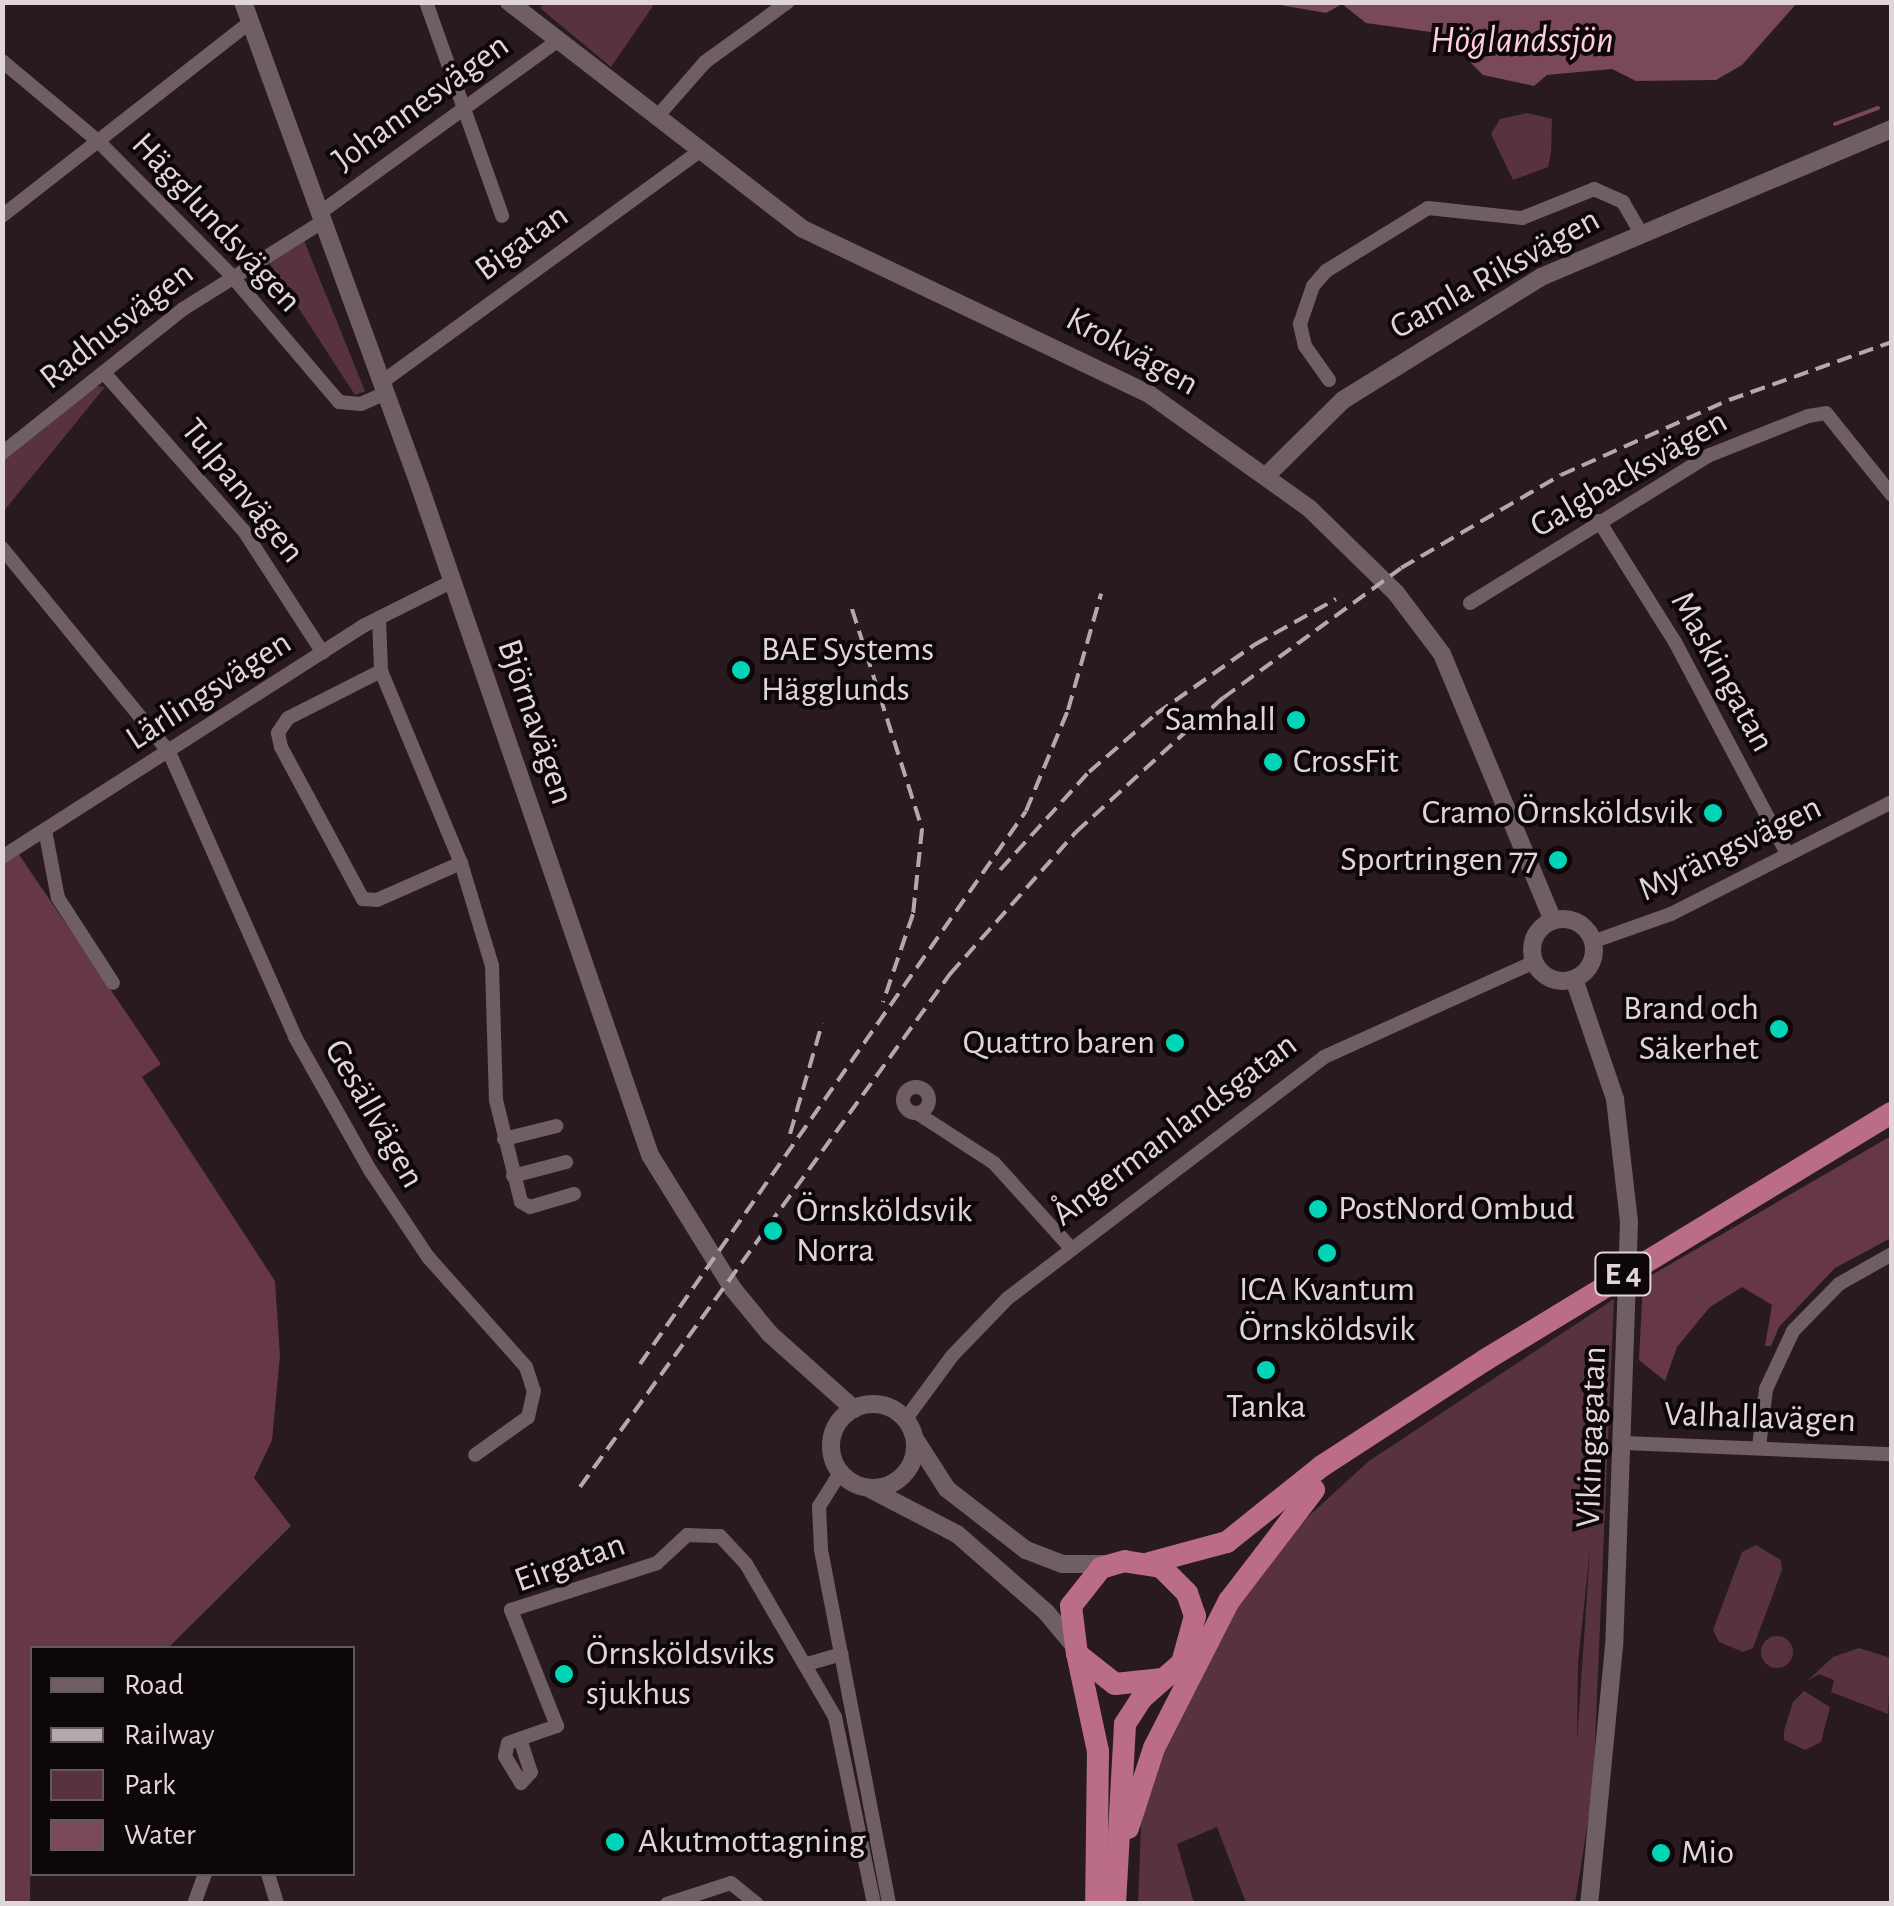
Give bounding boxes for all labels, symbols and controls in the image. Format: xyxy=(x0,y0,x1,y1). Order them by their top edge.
water label: Höglandssjön xyxy=(1430,19,1614,65)
street label: Johannesvägen xyxy=(325,25,517,181)
street label: Hägglundsvägen xyxy=(122,124,310,322)
street label: Bigatan xyxy=(467,195,577,291)
street label: Gamla Riksvägen xyxy=(1383,199,1607,349)
street label: Radhusvägen xyxy=(32,253,202,399)
street label: Krokvägen xyxy=(1058,299,1206,405)
street label: Galgbacksvägen xyxy=(1523,401,1735,547)
street label: Tulpanvägen xyxy=(171,410,313,572)
street label: Maskingatan xyxy=(1661,585,1783,759)
street label: Lärlingsvägen xyxy=(118,622,300,760)
place label: BAE Systems Hägglunds xyxy=(761,629,934,711)
street label: Björnavägen xyxy=(487,634,583,810)
marker: BAE Systems Hägglunds xyxy=(730,659,752,681)
place label: Samhall xyxy=(1165,699,1276,741)
marker: Samhall xyxy=(1285,709,1307,731)
place label: CrossFit xyxy=(1293,741,1399,783)
marker: CrossFit xyxy=(1262,751,1284,773)
street label: Myrängsvägen xyxy=(1632,787,1828,911)
place label: Cramo Örnsköldsvik xyxy=(1422,792,1693,834)
marker: Cramo Örnsköldsvik xyxy=(1702,802,1724,824)
place label: Sportringen 77 xyxy=(1340,839,1538,881)
marker: Sportringen 77 xyxy=(1547,849,1569,871)
place label: Brand och Säkerhet xyxy=(1623,988,1759,1070)
marker: Brand och Säkerhet xyxy=(1768,1018,1790,1040)
place label: Quattro baren xyxy=(963,1022,1155,1064)
street label: Ångermanlandsgatan xyxy=(1044,1024,1306,1236)
street label: Gesällvägen xyxy=(315,1032,433,1196)
marker: Quattro baren xyxy=(1164,1032,1186,1054)
place label: PostNord Ombud xyxy=(1338,1188,1575,1230)
place label: Örnsköldsvik Norra xyxy=(796,1190,972,1272)
marker: PostNord Ombud xyxy=(1307,1198,1329,1220)
marker: Örnsköldsvik Norra xyxy=(760,1218,786,1244)
marker: ICA Kvantum Örnsköldsvik xyxy=(1316,1242,1338,1264)
road number: E 4 xyxy=(1593,1247,1653,1301)
place label: ICA Kvantum Örnsköldsvik xyxy=(1239,1269,1415,1351)
street label: Vikingagatan xyxy=(1568,1346,1616,1528)
marker: Tanka xyxy=(1255,1359,1277,1381)
place label: Tanka xyxy=(1226,1386,1306,1428)
street label: Valhallavägen xyxy=(1663,1394,1857,1442)
street label: Eirgatan xyxy=(509,1524,631,1602)
place label: Örnsköldsviks sjukhus xyxy=(586,1633,775,1715)
legend xyxy=(30,1646,355,1876)
marker: Örnsköldsviks sjukhus xyxy=(551,1661,577,1687)
text: Road xyxy=(124,1670,184,1700)
text: Railway xyxy=(124,1720,215,1750)
text: Park xyxy=(124,1770,176,1800)
text: Water xyxy=(124,1820,196,1850)
place label: Akutmottagning xyxy=(638,1821,866,1863)
marker: Akutmottagning xyxy=(602,1829,628,1855)
place label: Mio xyxy=(1681,1832,1734,1874)
marker: Mio xyxy=(1650,1842,1672,1864)

